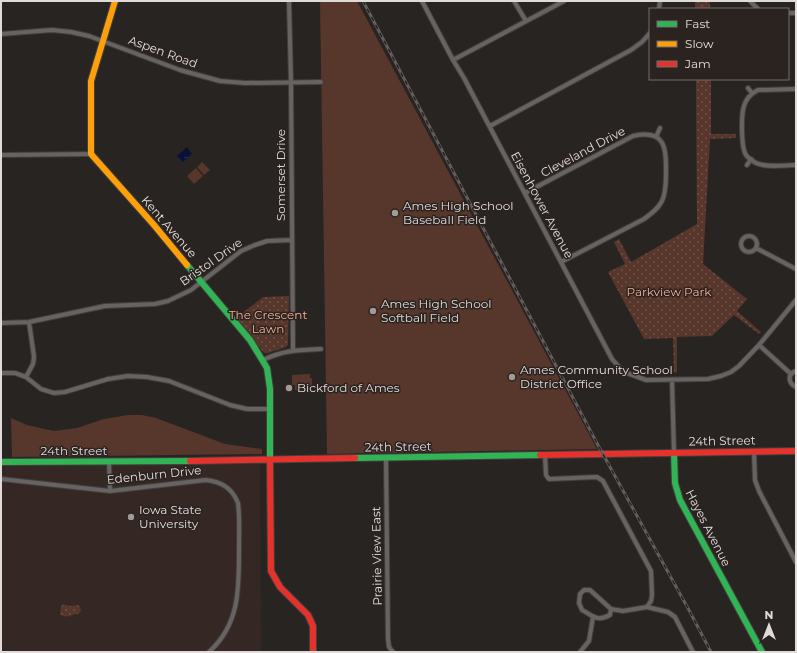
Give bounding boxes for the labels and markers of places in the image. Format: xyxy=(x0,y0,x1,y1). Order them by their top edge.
place label: Ames High School Baseball Field xyxy=(403,198,513,227)
marker: Ames High School Baseball Field xyxy=(390,208,400,218)
place label: Ames High School Softball Field xyxy=(381,296,491,325)
marker: Ames High School Softball Field xyxy=(368,306,378,316)
place label: Ames Community School District Office xyxy=(520,362,673,391)
marker: Ames Community School District Office xyxy=(507,372,517,382)
place label: Bickford of Ames xyxy=(297,380,400,395)
marker: Bickford of Ames xyxy=(284,383,294,393)
place label: Iowa State University xyxy=(139,502,202,531)
marker: Iowa State University xyxy=(126,512,136,522)

